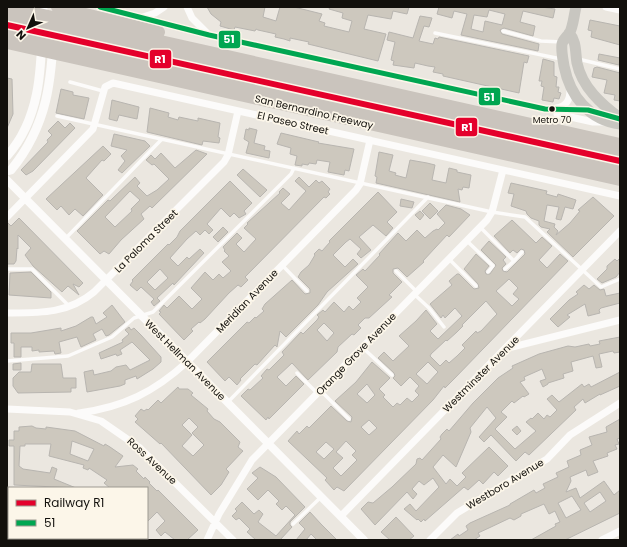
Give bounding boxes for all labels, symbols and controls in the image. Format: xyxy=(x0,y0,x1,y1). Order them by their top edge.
north arrow xyxy=(8,8,48,48)
text: N xyxy=(12,26,30,44)
line badge: 51 xyxy=(218,30,241,49)
text: 51 xyxy=(223,31,235,47)
line badge: R1 xyxy=(149,49,172,69)
text: R1 xyxy=(154,51,166,67)
line badge: 51 xyxy=(478,87,501,106)
text: 51 xyxy=(483,89,495,105)
street label: San Bernardino Freeway xyxy=(253,91,375,133)
marker: Metro 70 xyxy=(547,104,557,114)
street label: El Paseo Street xyxy=(256,108,330,139)
place label: Metro 70 xyxy=(533,114,572,126)
line badge: R1 xyxy=(455,117,478,137)
text: R1 xyxy=(461,119,473,135)
street label: La Paloma Street xyxy=(111,206,181,276)
street label: Meridian Avenue xyxy=(213,266,281,336)
street label: Orange Grove Avenue xyxy=(312,309,400,399)
street label: West Hellman Avenue xyxy=(141,316,229,404)
street label: Westminster Avenue xyxy=(439,332,523,416)
street label: Ross Avenue xyxy=(124,434,180,488)
street label: Westboro Avenue xyxy=(463,455,547,513)
legend xyxy=(8,487,148,539)
text: Railway R1 xyxy=(44,494,104,511)
text: 51 xyxy=(44,514,55,531)

